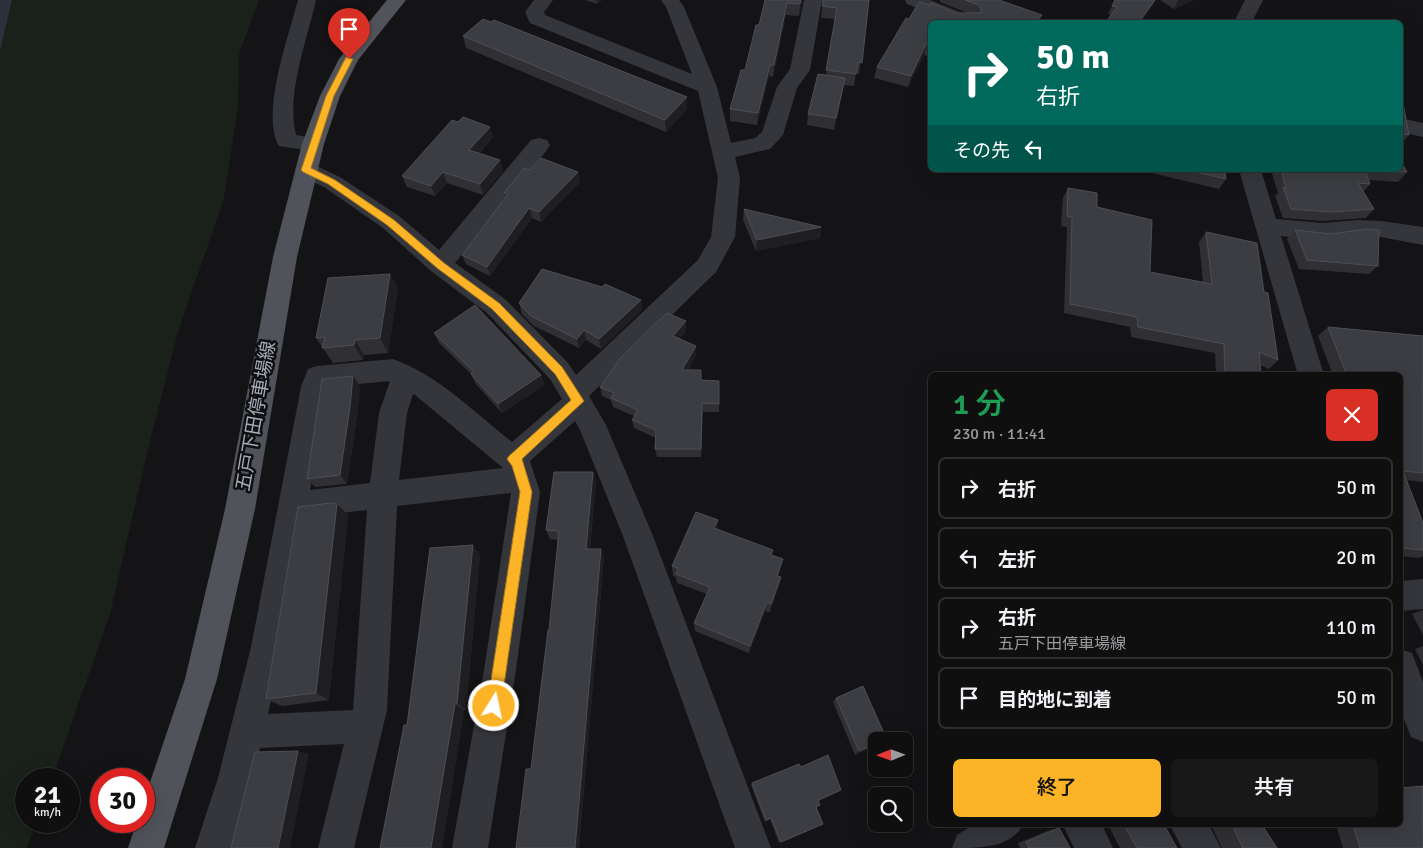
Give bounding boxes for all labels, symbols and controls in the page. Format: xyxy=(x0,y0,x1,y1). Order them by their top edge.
pin xyxy=(328,8,370,59)
icon: arrive xyxy=(335,15,363,43)
text: 50 m xyxy=(1036,35,1110,78)
icon: right xyxy=(953,40,1018,105)
text: 右折 xyxy=(1036,83,1080,110)
icon: left xyxy=(1020,135,1048,163)
text: その先 xyxy=(953,139,1010,163)
street label: 五戸下田停車場線 xyxy=(231,339,281,493)
text: 1 分 xyxy=(953,386,1006,423)
button: close xyxy=(1326,389,1378,441)
text: 230 m · 11:41 xyxy=(953,424,1046,444)
icon: right xyxy=(955,474,983,502)
text: 50 m xyxy=(1336,476,1376,500)
text: 右折 xyxy=(998,478,1036,502)
icon: left xyxy=(955,544,983,572)
text: 20 m xyxy=(1336,546,1376,570)
text: 左折 xyxy=(998,548,1036,572)
text: 右折 xyxy=(998,606,1036,630)
icon: right xyxy=(955,614,983,642)
text: 110 m xyxy=(1326,616,1376,640)
text: 五戸下田停車場線 xyxy=(998,634,1126,654)
position arrow xyxy=(467,679,519,731)
icon: arrive xyxy=(955,684,983,712)
text: 50 m xyxy=(1336,686,1376,710)
text: 目的地に到着 xyxy=(998,688,1112,712)
north arrow xyxy=(868,732,912,778)
map controls xyxy=(868,732,913,832)
button: 終了 xyxy=(953,759,1161,817)
button: 共有 xyxy=(1171,759,1378,817)
speed limit sign: 30 xyxy=(90,768,155,833)
text: 21 xyxy=(34,779,61,810)
button: search xyxy=(868,787,913,832)
text: km/h xyxy=(34,805,61,820)

